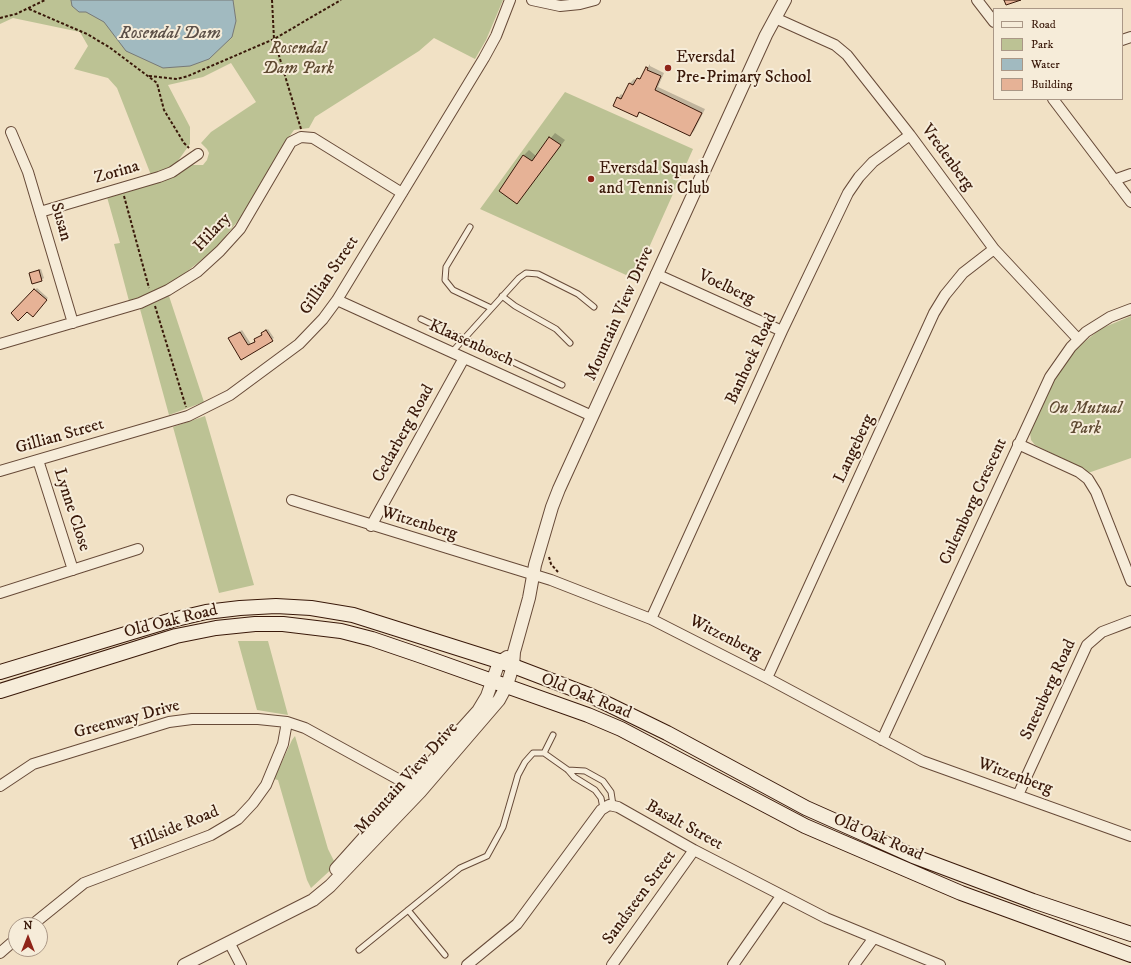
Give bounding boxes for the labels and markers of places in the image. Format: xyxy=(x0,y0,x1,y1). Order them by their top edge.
place label: Eversdal Pre-Primary School xyxy=(676,48,811,88)
marker: Eversdal Pre-Primary School xyxy=(663,63,673,73)
place label: Eversdal Squash and Tennis Club xyxy=(599,159,709,199)
marker: Eversdal Squash and Tennis Club xyxy=(586,174,596,184)

